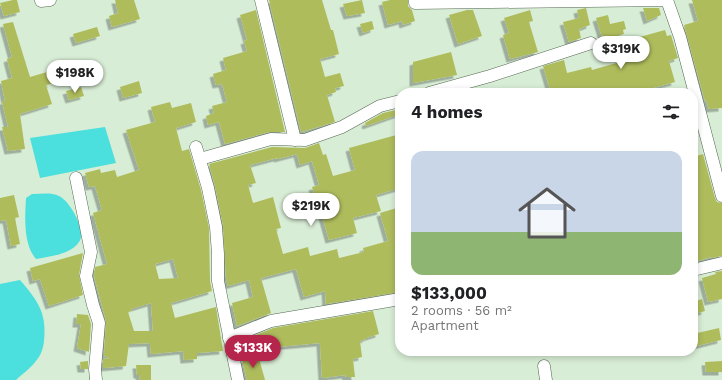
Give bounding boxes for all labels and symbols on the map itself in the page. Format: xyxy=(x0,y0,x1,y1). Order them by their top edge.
pin: $319K xyxy=(593,36,649,70)
pin: $198K xyxy=(47,60,103,94)
pin: $219K xyxy=(283,193,339,227)
pin: $133K xyxy=(225,335,281,369)

